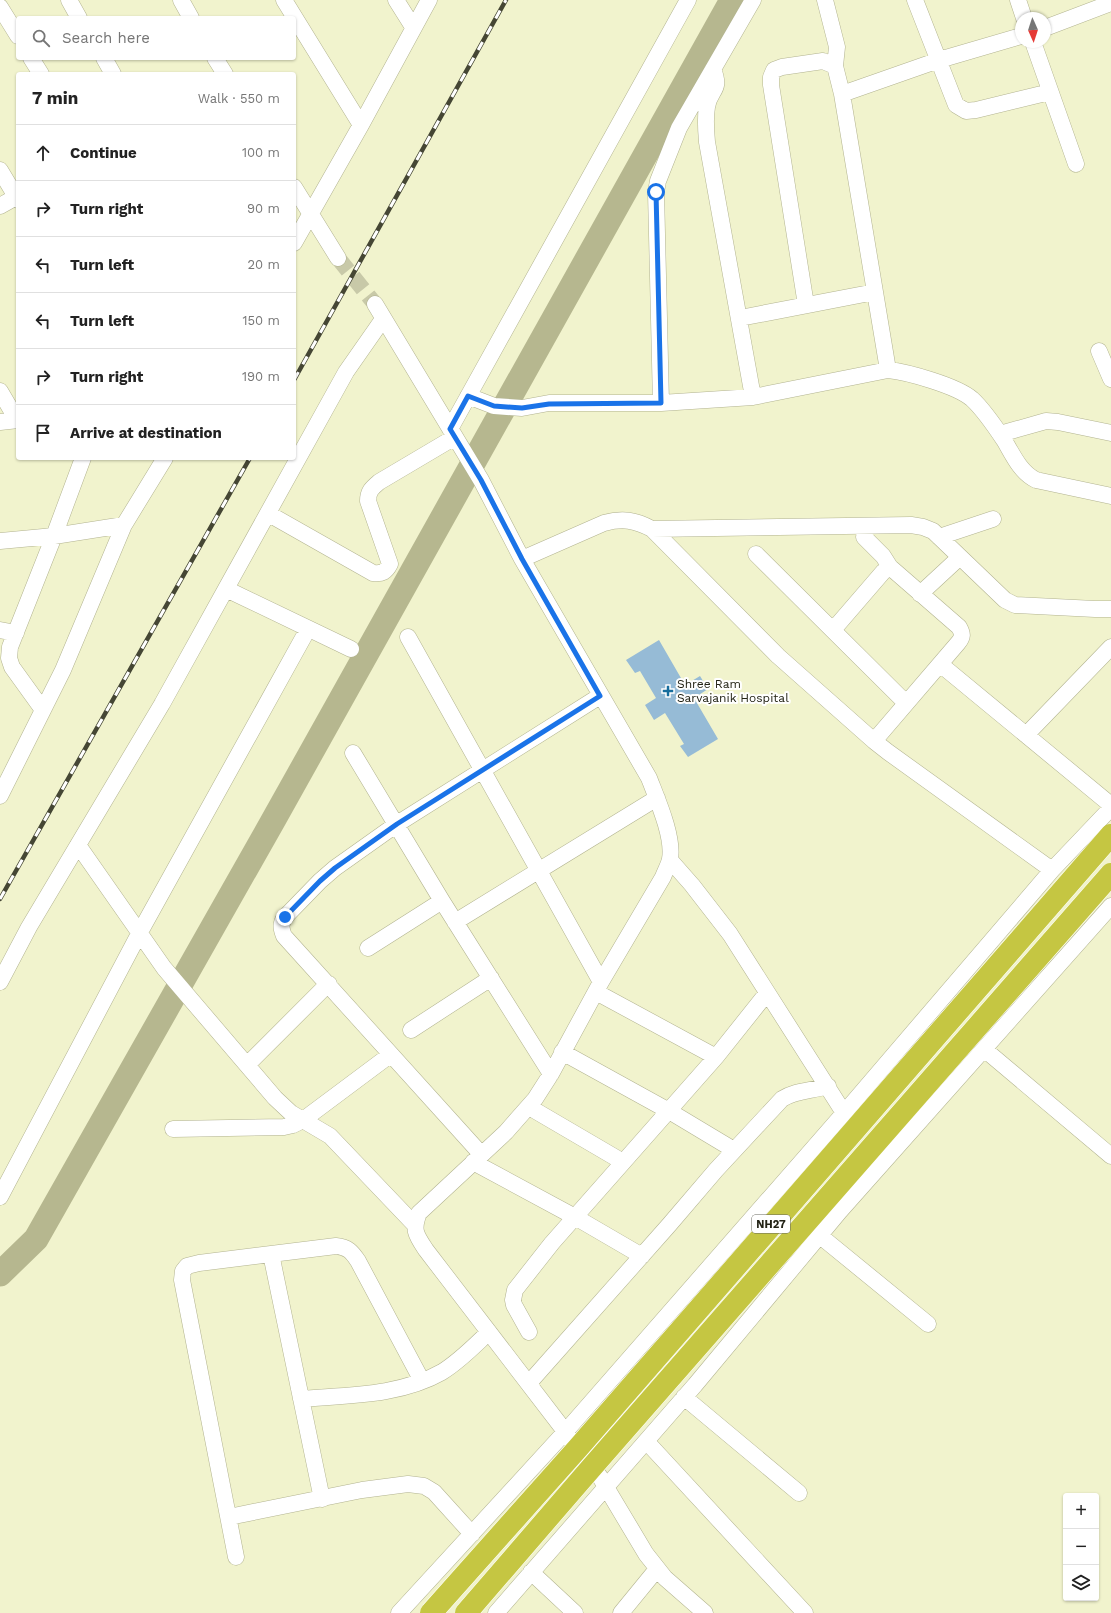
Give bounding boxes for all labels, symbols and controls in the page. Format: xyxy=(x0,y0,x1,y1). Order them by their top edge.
north arrow xyxy=(1015,12,1051,48)
search box xyxy=(16,16,296,60)
icon: search xyxy=(30,27,52,49)
text: Search here xyxy=(62,29,150,47)
text: 7 min xyxy=(32,88,78,108)
text: Walk · 550 m xyxy=(198,91,280,106)
icon: ahead xyxy=(32,142,54,164)
text: Continue xyxy=(70,144,137,162)
text: 100 m xyxy=(242,145,280,160)
route start xyxy=(647,183,665,201)
icon: right xyxy=(32,198,54,220)
text: Turn right xyxy=(70,200,143,218)
text: 90 m xyxy=(247,201,280,216)
icon: left xyxy=(32,254,54,276)
text: Turn left xyxy=(70,256,134,274)
text: 20 m xyxy=(248,257,280,272)
icon: left xyxy=(32,310,54,332)
text: Turn left xyxy=(70,312,134,330)
text: 150 m xyxy=(242,313,280,328)
icon: right xyxy=(32,366,54,388)
text: Turn right xyxy=(70,368,143,386)
text: 190 m xyxy=(242,369,280,384)
icon: arrive xyxy=(32,422,54,444)
text: Arrive at destination xyxy=(70,424,222,442)
place label: Shree Ram Sarvajanik Hospital xyxy=(677,677,789,705)
marker: Shree Ram Sarvajanik Hospital xyxy=(662,685,674,697)
route end xyxy=(276,908,294,926)
road number: NH27 xyxy=(752,1215,790,1233)
map controls xyxy=(1063,1493,1099,1601)
button: + xyxy=(1063,1493,1099,1529)
button: − xyxy=(1063,1529,1099,1565)
button: layers xyxy=(1063,1565,1099,1601)

